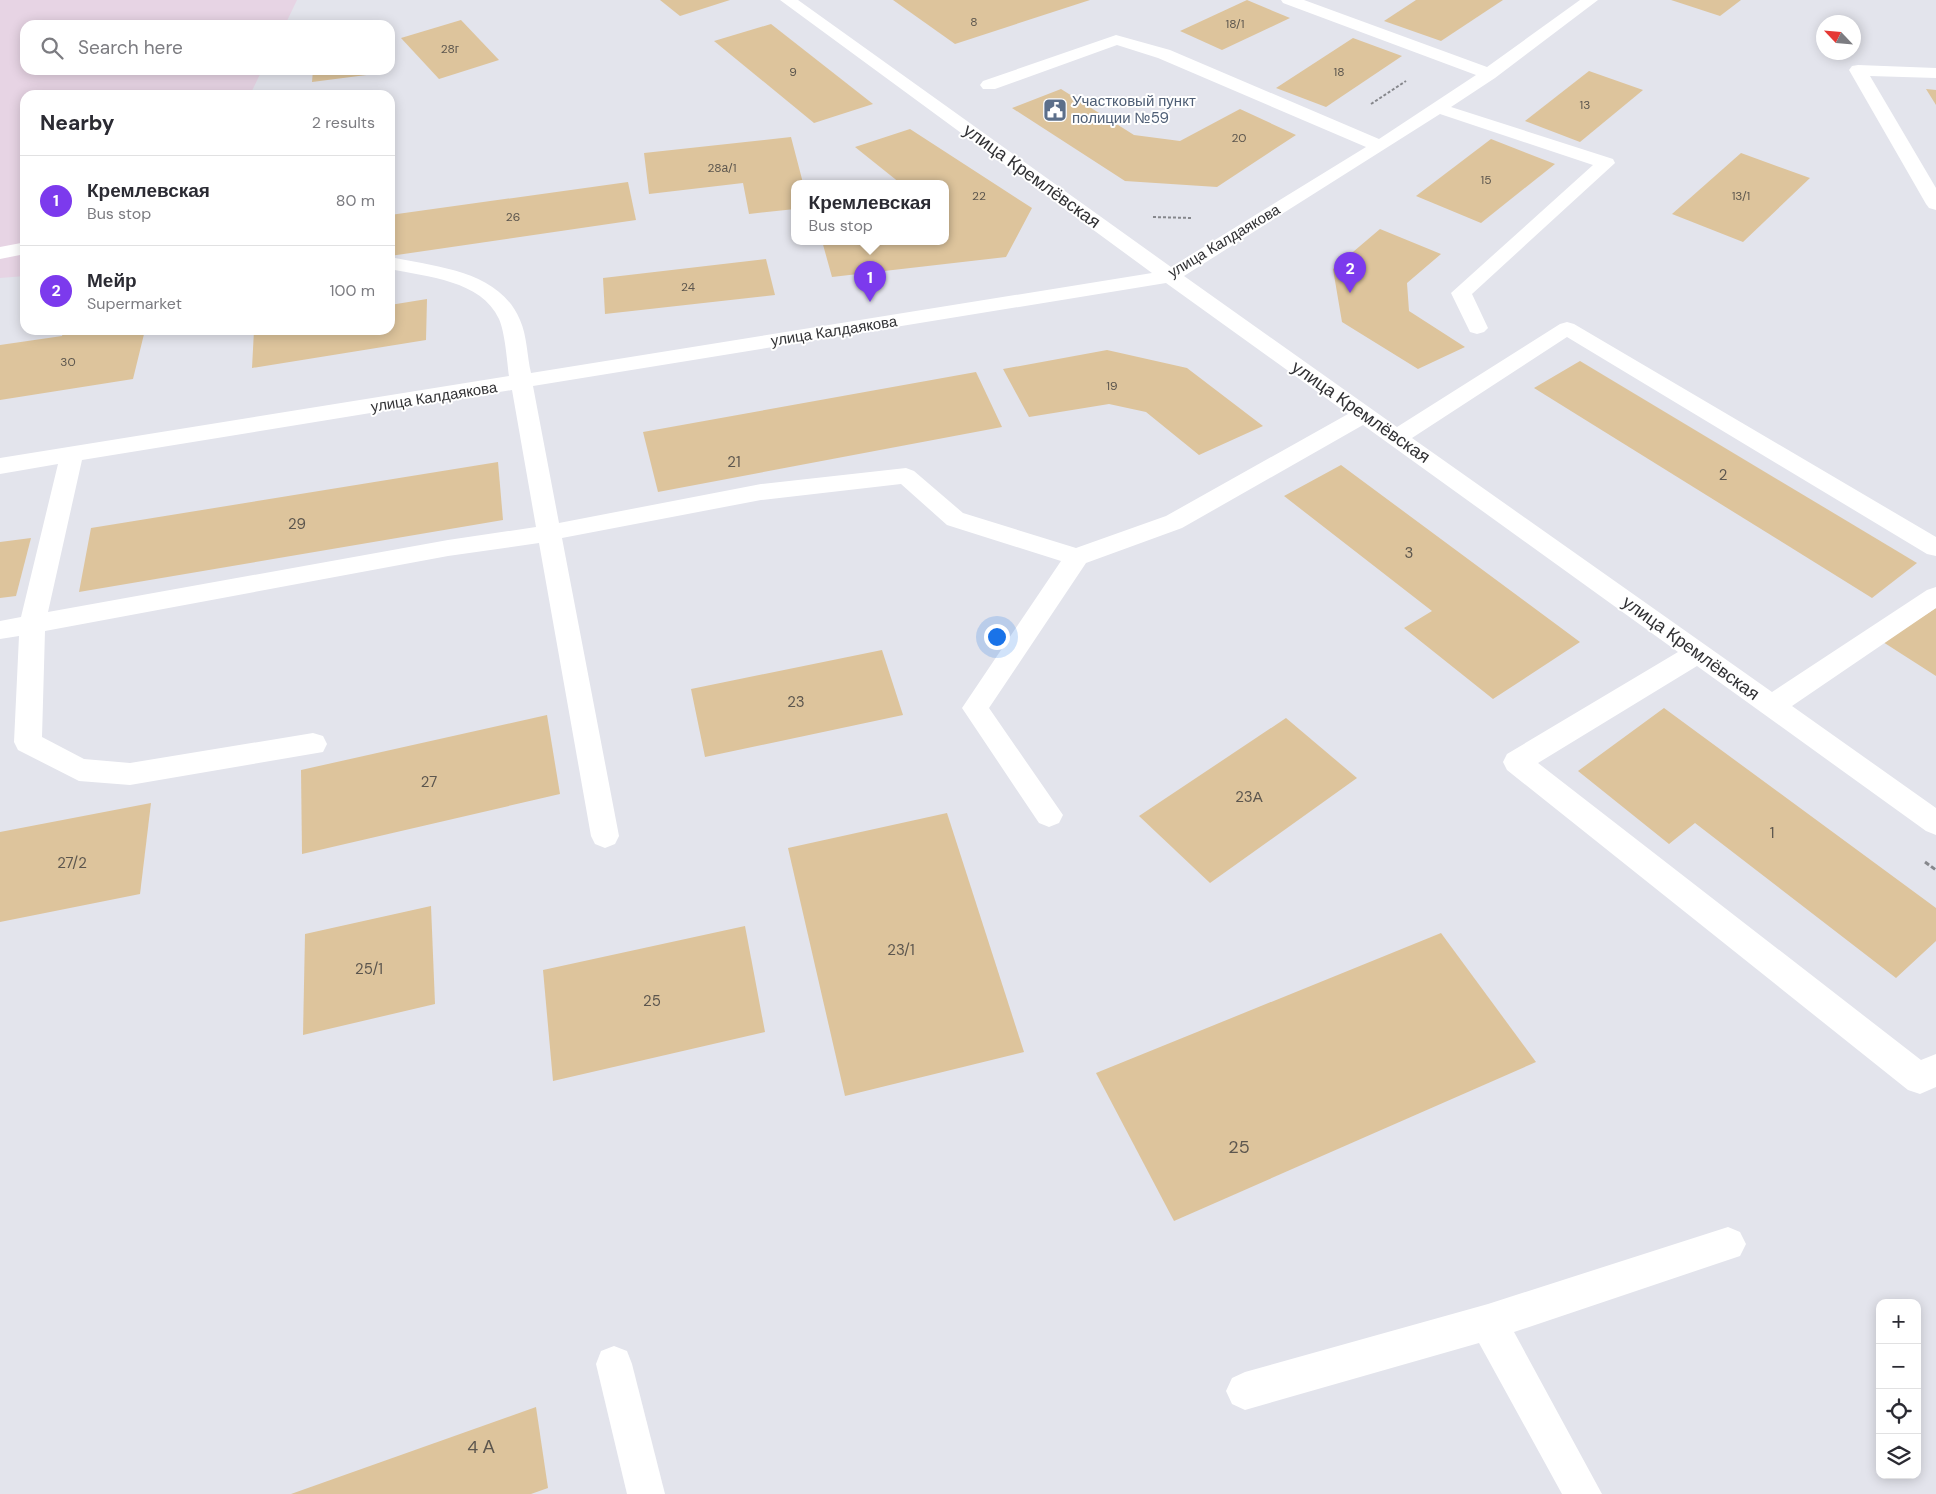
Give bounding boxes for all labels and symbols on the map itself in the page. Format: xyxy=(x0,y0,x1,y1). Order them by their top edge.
house number: 8 xyxy=(970,14,978,30)
north arrow xyxy=(1816,15,1861,60)
house number: 18/1 xyxy=(1225,16,1245,32)
house number: 28г xyxy=(441,41,460,57)
house number: 9 xyxy=(789,64,797,80)
house number: 18 xyxy=(1333,64,1345,80)
place label: Участковый пункт полиции №59 xyxy=(1072,91,1196,128)
public building icon: Участковый пункт полиции №59 xyxy=(1042,97,1068,123)
house number: 13 xyxy=(1580,97,1590,113)
street label: улица Кремлёвская xyxy=(959,118,1105,234)
house number: 20 xyxy=(1231,130,1247,146)
house number: 28а/1 xyxy=(707,160,737,176)
house number: 15 xyxy=(1480,172,1492,188)
house number: 22 xyxy=(972,188,986,204)
house number: 13/1 xyxy=(1732,188,1750,204)
street label: улица Калдаякова xyxy=(1164,199,1284,282)
house number: 26 xyxy=(506,209,520,225)
pin: 2 xyxy=(1334,252,1366,293)
pin: 1 xyxy=(854,261,886,302)
house number: 24 xyxy=(681,279,695,295)
street label: улица Калдаякова xyxy=(769,311,899,351)
house number: 30 xyxy=(60,354,76,370)
street label: улица Кремлёвская xyxy=(1287,355,1435,469)
street label: улица Калдаякова xyxy=(369,377,499,417)
house number: 19 xyxy=(1106,378,1118,394)
house number: 21 xyxy=(727,452,741,472)
house number: 2 xyxy=(1719,465,1727,485)
house number: 29 xyxy=(288,514,306,534)
house number: 3 xyxy=(1405,543,1413,563)
street label: улица Кремлёвская xyxy=(1618,590,1764,706)
your location xyxy=(984,624,1010,650)
house number: 23 xyxy=(787,692,805,712)
house number: 27 xyxy=(421,772,437,792)
house number: 23А xyxy=(1235,787,1263,807)
house number: 1 xyxy=(1770,823,1774,843)
house number: 27/2 xyxy=(57,853,87,873)
house number: 23/1 xyxy=(887,940,915,960)
house number: 25/1 xyxy=(355,959,383,979)
house number: 25 xyxy=(643,991,661,1011)
house number: 25 xyxy=(1228,1135,1250,1159)
house number: 4 А xyxy=(467,1435,495,1459)

